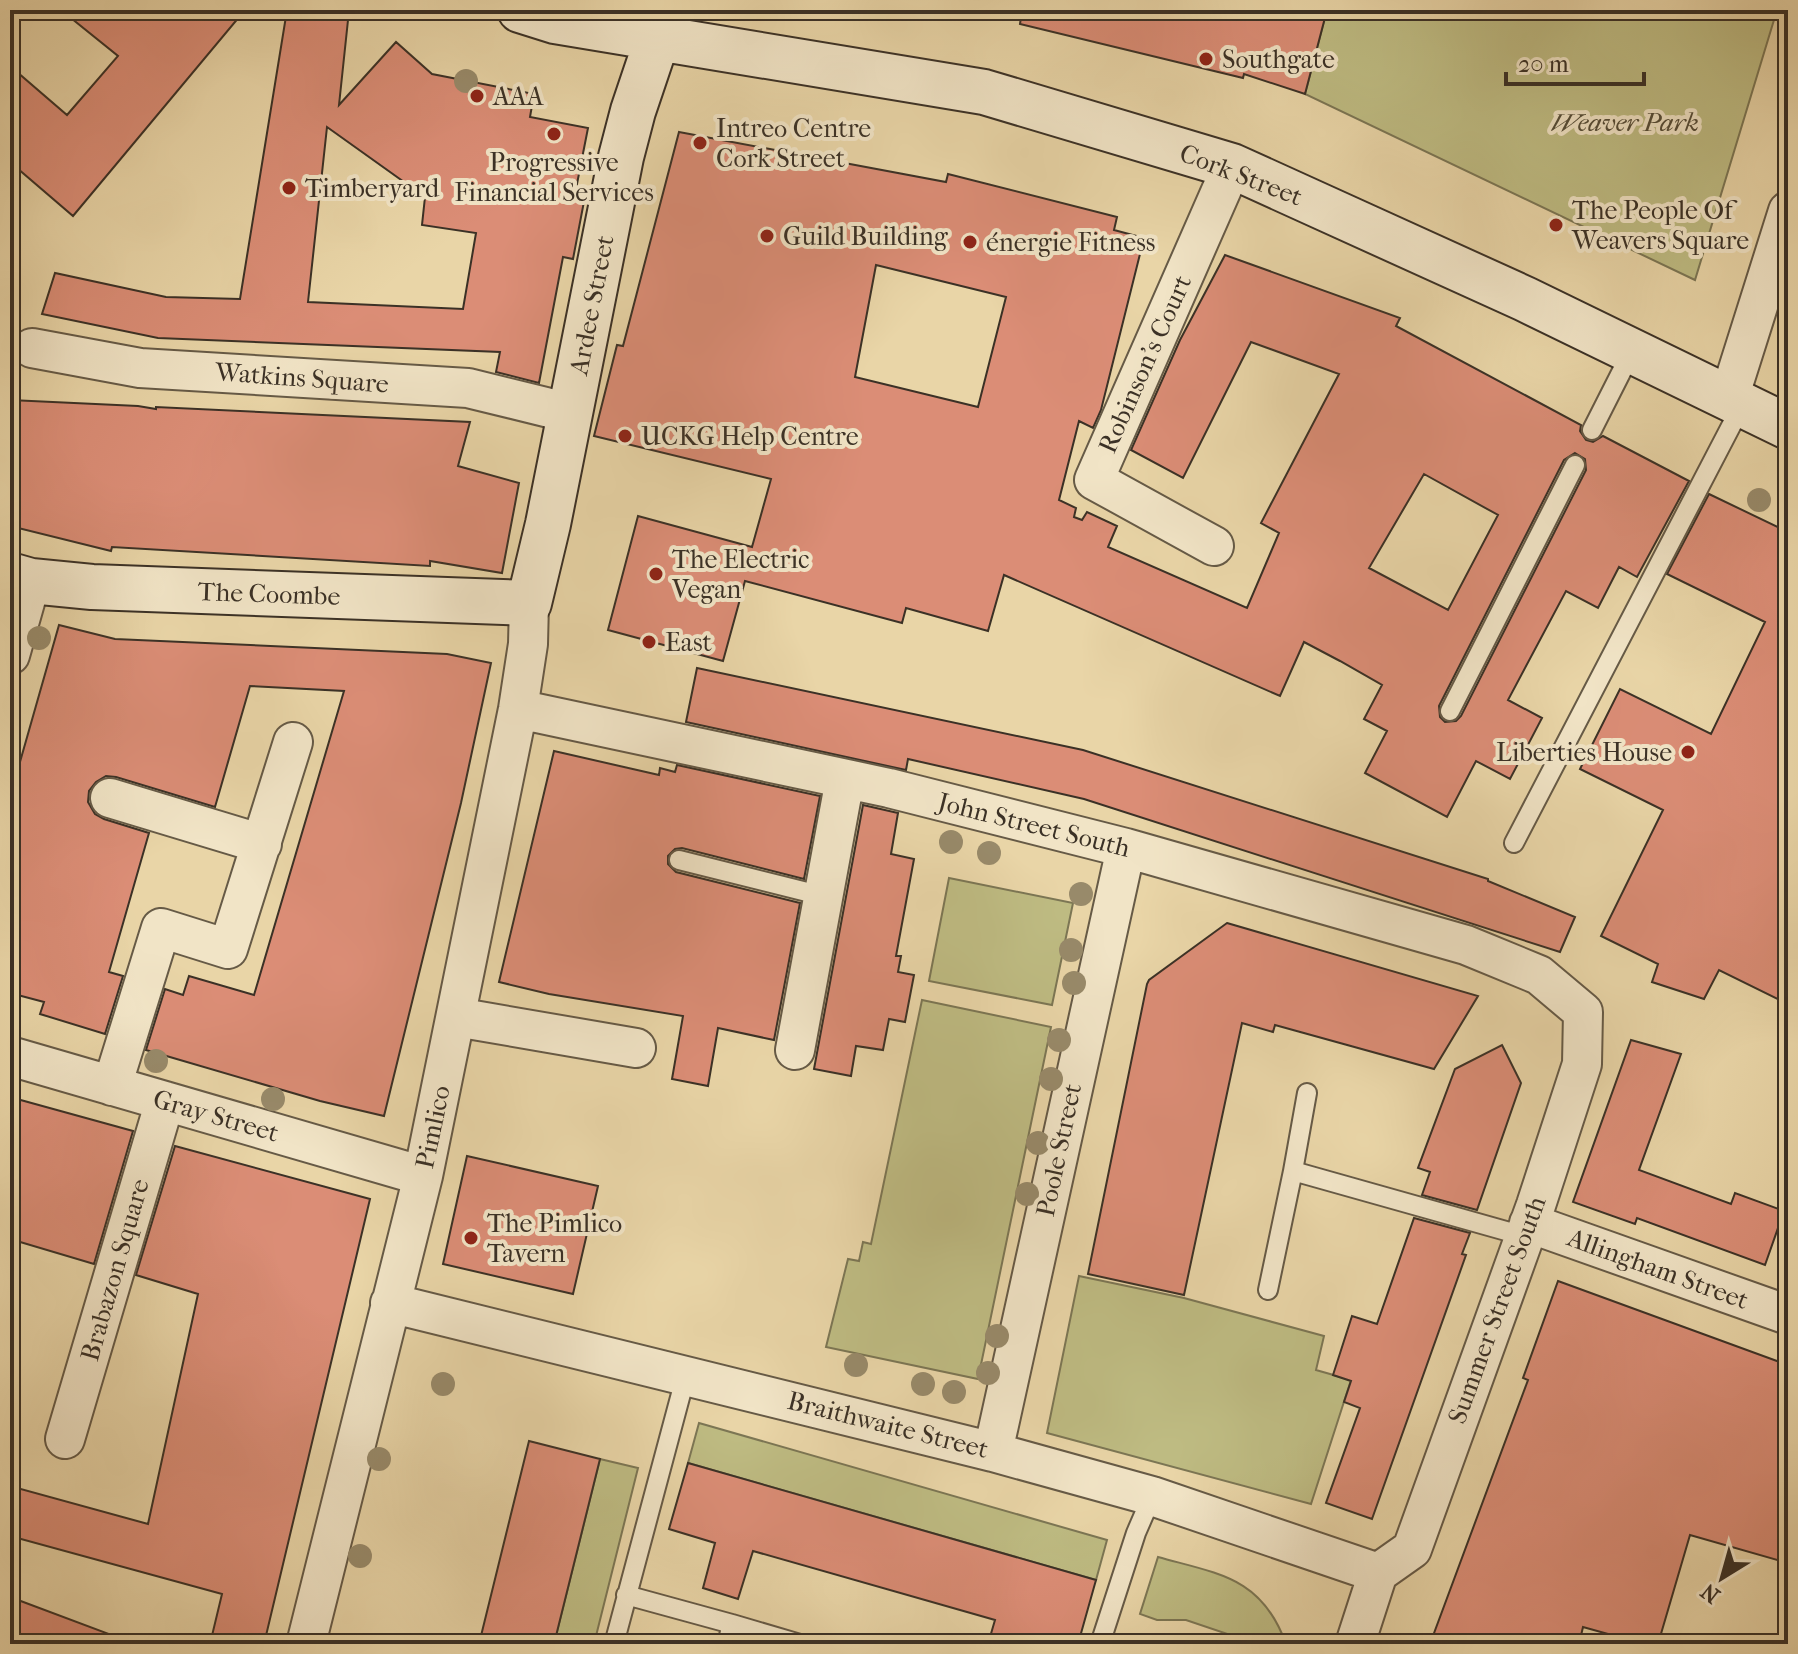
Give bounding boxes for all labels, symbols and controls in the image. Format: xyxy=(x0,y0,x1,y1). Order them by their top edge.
scale bar xyxy=(1506,36,1644,86)
place label: Southgate xyxy=(1222,44,1335,75)
marker: Southgate xyxy=(1197,50,1215,68)
text: 20 m xyxy=(1518,50,1569,78)
place label: AAA xyxy=(492,81,545,112)
marker: AAA xyxy=(468,87,486,105)
park label: Weaver Park xyxy=(1551,107,1699,138)
place label: Intreo Centre Cork Street xyxy=(716,113,871,174)
marker: Progressive Financial Services xyxy=(545,125,563,143)
marker: Intreo Centre Cork Street xyxy=(691,134,709,152)
street label: Cork Street xyxy=(1175,137,1307,213)
place label: Progressive Financial Services xyxy=(454,147,654,208)
place label: Timberyard xyxy=(305,173,440,204)
marker: Timberyard xyxy=(280,179,298,197)
place label: The People Of Weavers Square xyxy=(1571,195,1749,256)
marker: The People Of Weavers Square xyxy=(1547,216,1565,234)
place label: Guild Building xyxy=(783,221,949,252)
marker: Guild Building xyxy=(758,227,776,245)
place label: énergie Fitness xyxy=(986,227,1155,258)
street label: Ardee Street xyxy=(563,232,621,378)
marker: énergie Fitness xyxy=(961,233,979,251)
street label: Robinson's Court xyxy=(1092,270,1198,458)
street label: Watkins Square xyxy=(213,356,390,400)
place label: UCKG Help Centre xyxy=(641,421,859,452)
marker: UCKG Help Centre xyxy=(616,427,634,445)
place label: The Electric Vegan xyxy=(671,544,809,605)
marker: The Electric Vegan xyxy=(647,565,665,583)
street label: The Coombe xyxy=(197,576,341,612)
place label: East xyxy=(665,627,712,658)
marker: East xyxy=(640,633,658,651)
place label: Liberties House xyxy=(1496,737,1672,768)
marker: Liberties House xyxy=(1679,743,1697,761)
street label: John Street South xyxy=(933,786,1133,864)
street label: Poole Street xyxy=(1030,1080,1088,1219)
street label: Gray Street xyxy=(150,1083,283,1149)
street label: Pimlico xyxy=(409,1083,457,1171)
street label: Brabazon Square xyxy=(74,1175,156,1365)
street label: Summer Street South xyxy=(1441,1192,1553,1428)
place label: The Pimlico Tavern xyxy=(487,1208,622,1269)
street label: Allingham Street xyxy=(1562,1222,1753,1316)
marker: The Pimlico Tavern xyxy=(462,1229,480,1247)
street label: Braithwaite Street xyxy=(784,1385,992,1465)
north arrow xyxy=(1682,1538,1762,1618)
text: N xyxy=(1696,1578,1725,1609)

